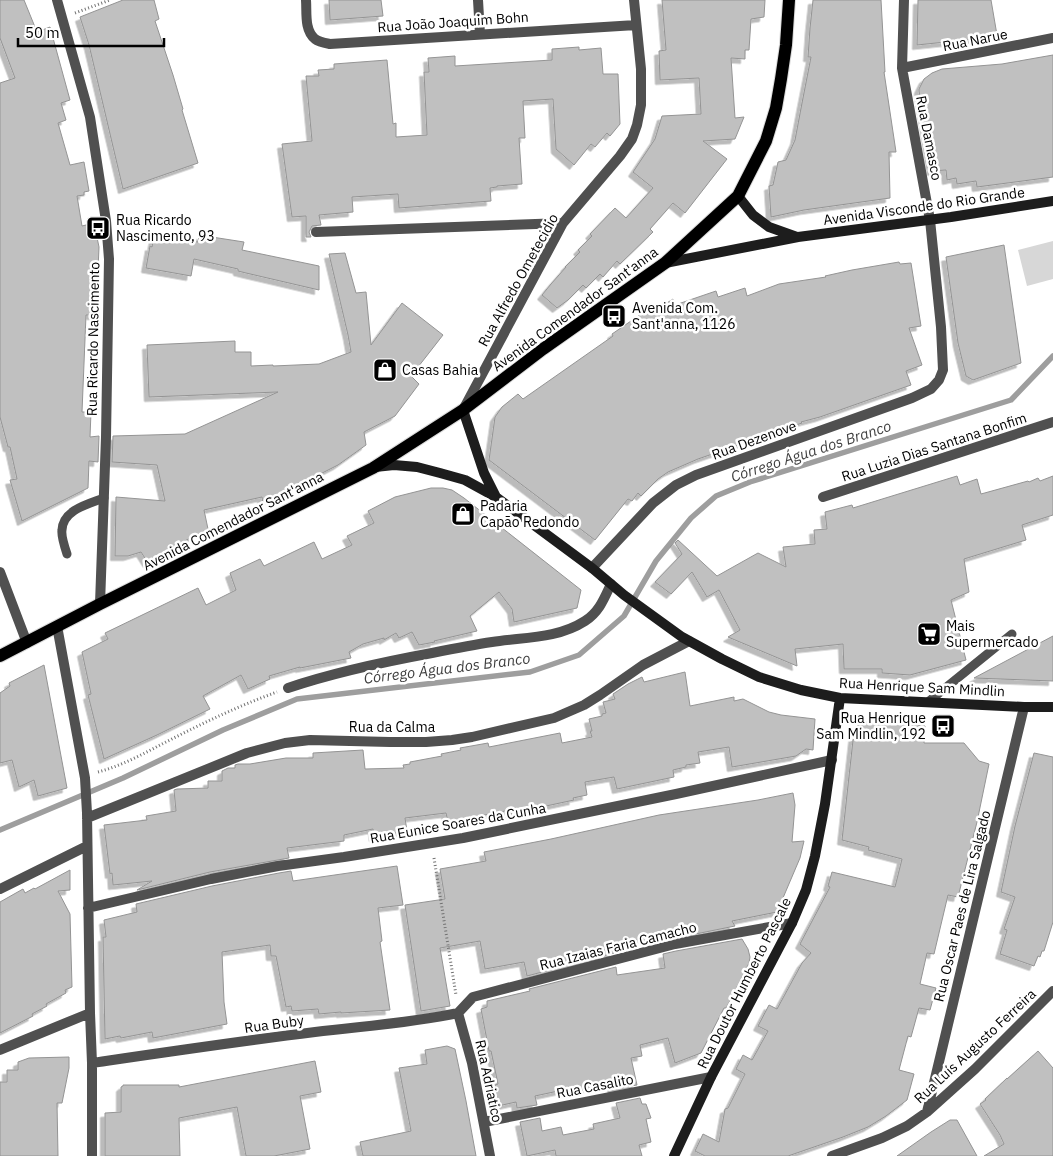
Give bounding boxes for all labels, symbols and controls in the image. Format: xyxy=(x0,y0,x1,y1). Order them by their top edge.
street label: Rua João Joaquim Bohn xyxy=(377,8,529,36)
scale bar xyxy=(18,15,164,47)
text: 50 m xyxy=(25,23,60,42)
street label: Rua Narue xyxy=(941,25,1009,55)
street label: Rua Damasco xyxy=(912,94,946,182)
street label: Avenida Visconde do Rio Grande xyxy=(822,183,1026,229)
street label: Rua Alfredo Ometecidio xyxy=(474,210,562,350)
place label: Rua Ricardo Nascimento, 93 xyxy=(116,211,215,245)
bus stop icon: Rua Ricardo Nascimento, 93 xyxy=(85,215,111,241)
street label: Avenida Comendador Sant'anna xyxy=(489,242,662,375)
street label: Rua Ricardo Nascimento xyxy=(83,262,103,416)
place label: Avenida Com. Sant'anna, 1126 xyxy=(632,299,736,333)
bus stop icon: Avenida Com. Sant'anna, 1126 xyxy=(601,303,627,329)
shop icon: Casas Bahia xyxy=(372,357,398,383)
place label: Casas Bahia xyxy=(402,361,479,379)
street label: Rua Luzia Dias Santana Bonfim xyxy=(839,409,1029,485)
street label: Rua Dezenove xyxy=(709,416,799,464)
water label: Córrego Água dos Branco xyxy=(728,416,894,486)
street label: Avenida Comendador Sant'anna xyxy=(140,467,327,575)
place label: Padaria Capão Redondo xyxy=(480,497,579,531)
shop icon: Padaria Capão Redondo xyxy=(450,501,476,527)
place label: Mais Supermercado xyxy=(946,617,1039,651)
supermarket icon: Mais Supermercado xyxy=(916,621,942,647)
water label: Córrego Água dos Branco xyxy=(363,648,531,688)
street label: Rua Henrique Sam Mindlin xyxy=(839,674,1005,700)
place label: Rua Henrique Sam Mindlin, 192 xyxy=(816,709,926,743)
bus stop icon: Rua Henrique Sam Mindlin, 192 xyxy=(930,713,956,739)
street label: Rua da Calma xyxy=(349,718,436,736)
street label: Rua Eunice Soares da Cunha xyxy=(369,799,548,847)
street label: Rua Oscar Paes de Lira Salgado xyxy=(929,808,995,1004)
street label: Rua Doutor Humberto Pascale xyxy=(693,894,795,1072)
street label: Rua Izaias Faria Camacho xyxy=(538,918,699,974)
street label: Rua Luís Augusto Ferreira xyxy=(910,984,1040,1107)
street label: Rua Buby xyxy=(243,1011,305,1037)
street label: Rua Adriatico xyxy=(471,1038,507,1124)
street label: Rua Casalito xyxy=(555,1070,635,1102)

